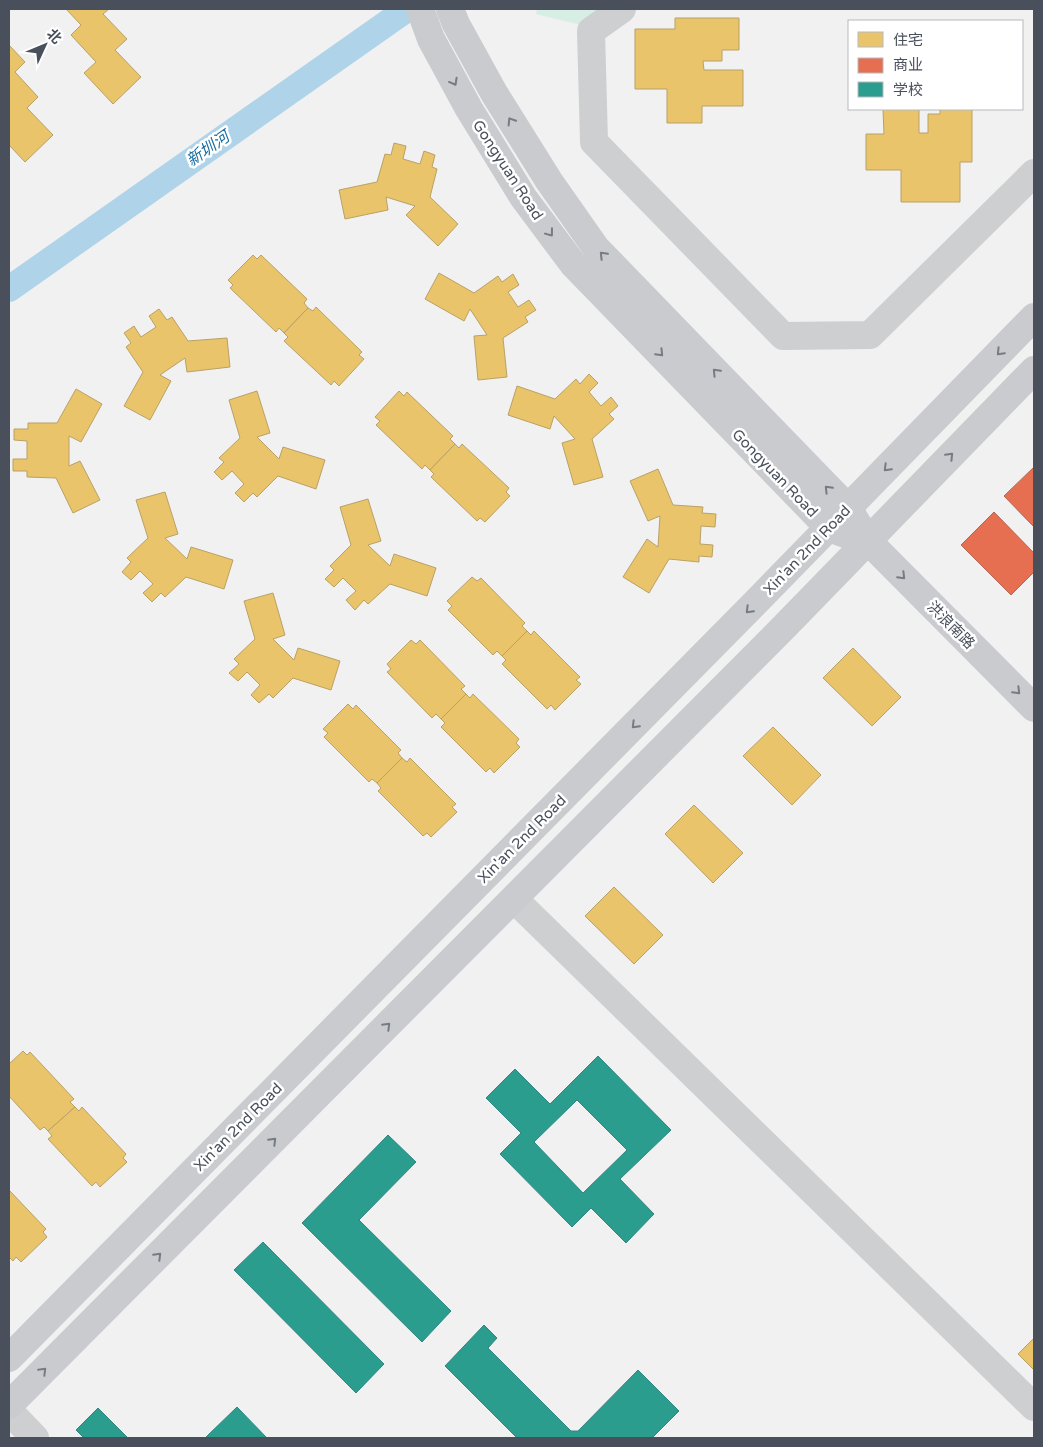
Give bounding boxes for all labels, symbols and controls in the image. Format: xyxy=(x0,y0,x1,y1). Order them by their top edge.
north arrow xyxy=(20,20,70,70)
legend xyxy=(848,20,1023,110)
text: 北 xyxy=(43,25,65,47)
text: 住宅 xyxy=(893,31,923,49)
text: 商业 xyxy=(893,56,923,74)
one-way arrow xyxy=(448,76,458,85)
text: 学校 xyxy=(893,81,923,99)
street label: Gongyuan Road xyxy=(469,117,547,223)
one-way arrow xyxy=(508,117,518,126)
water label: 新圳河 xyxy=(183,125,236,171)
one-way arrow xyxy=(545,227,553,236)
one-way arrow xyxy=(600,252,609,261)
one-way arrow xyxy=(997,346,1006,355)
one-way arrow xyxy=(654,348,663,357)
one-way arrow xyxy=(713,368,722,377)
street label: Gongyuan Road xyxy=(728,425,822,521)
one-way arrow xyxy=(944,453,953,462)
one-way arrow xyxy=(884,462,893,471)
one-way arrow xyxy=(825,485,834,494)
street label: Xin'an 2nd Road xyxy=(760,502,854,598)
one-way arrow xyxy=(896,570,905,579)
street label: 洪浪南路 xyxy=(923,597,979,653)
one-way arrow xyxy=(746,604,755,613)
one-way arrow xyxy=(1011,685,1020,694)
one-way arrow xyxy=(631,719,640,728)
street label: Xin'an 2nd Road xyxy=(474,791,570,887)
one-way arrow xyxy=(381,1022,390,1031)
street label: Xin'an 2nd Road xyxy=(190,1079,286,1175)
one-way arrow xyxy=(267,1137,276,1146)
one-way arrow xyxy=(152,1253,161,1262)
one-way arrow xyxy=(37,1368,46,1377)

